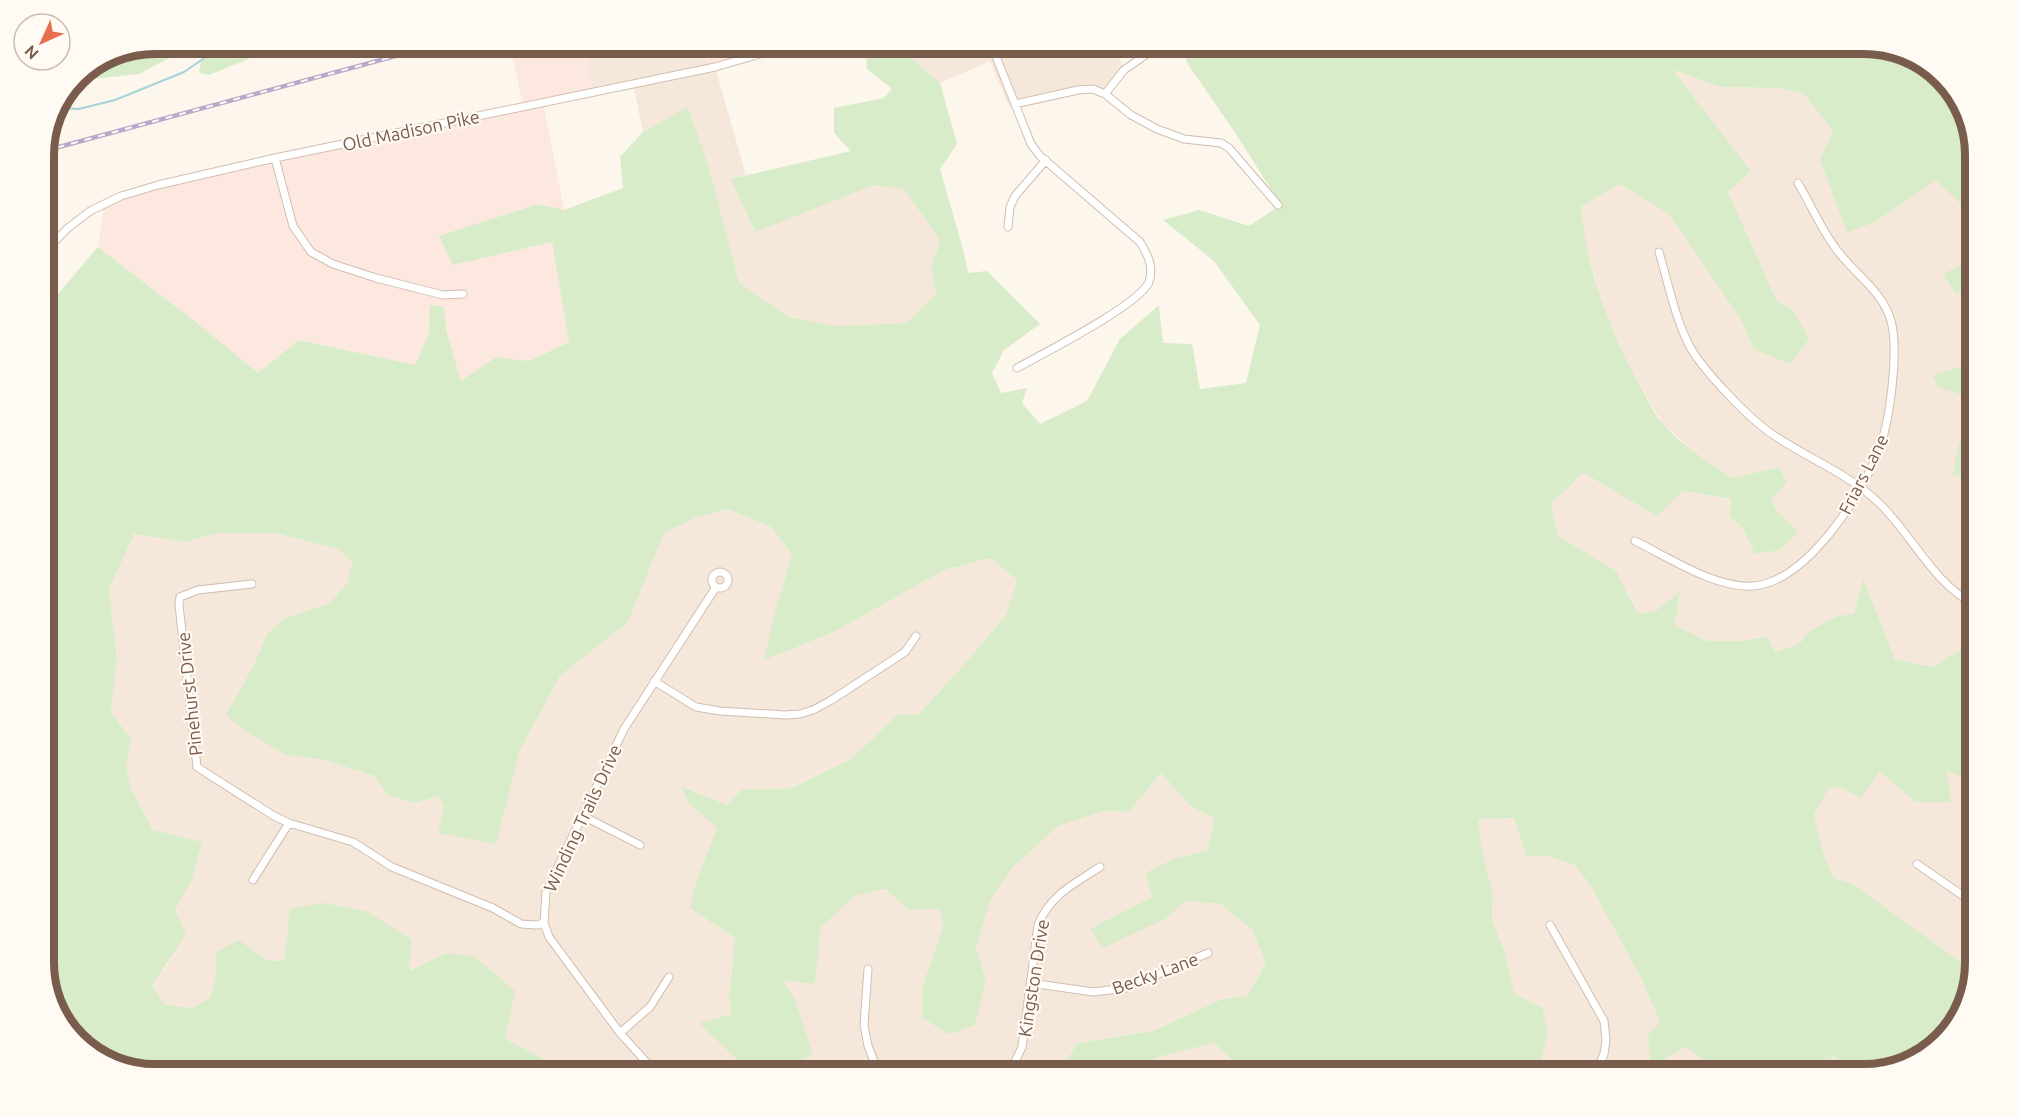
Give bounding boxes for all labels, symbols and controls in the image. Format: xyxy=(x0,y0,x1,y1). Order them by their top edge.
north arrow xyxy=(12,12,72,72)
text: N xyxy=(21,42,42,63)
street label: Old Madison Pike xyxy=(341,106,481,154)
street label: Friars Lane xyxy=(1834,431,1892,517)
street label: Pinehurst Drive xyxy=(173,631,205,757)
street label: Winding Trails Drive xyxy=(539,741,625,895)
street label: Kingston Drive xyxy=(1014,918,1052,1038)
street label: Becky Lane xyxy=(1109,948,1201,998)

